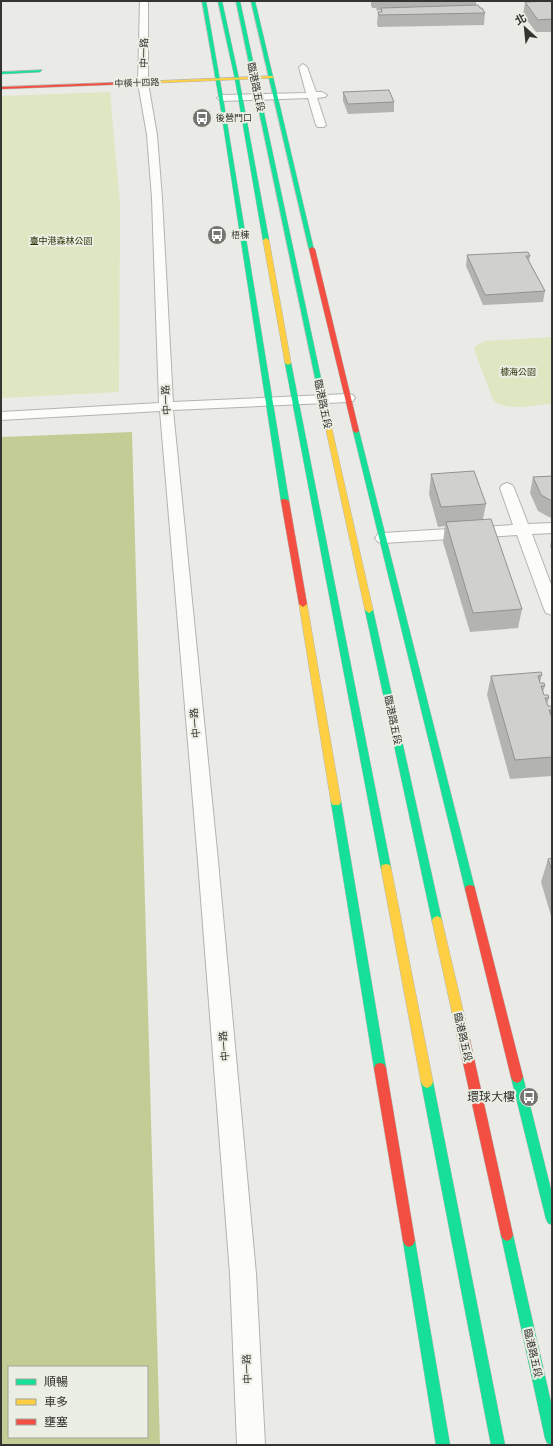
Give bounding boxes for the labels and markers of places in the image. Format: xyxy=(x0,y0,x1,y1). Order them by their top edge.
bus stop icon: 後營門口 xyxy=(191,107,213,129)
place label: 後營門口 xyxy=(216,113,252,123)
bus stop icon: 梧棟 xyxy=(206,224,228,246)
place label: 梧棟 xyxy=(231,229,250,240)
bus stop icon: 環球大樓 xyxy=(518,1086,540,1108)
place label: 環球大樓 xyxy=(467,1090,515,1104)

